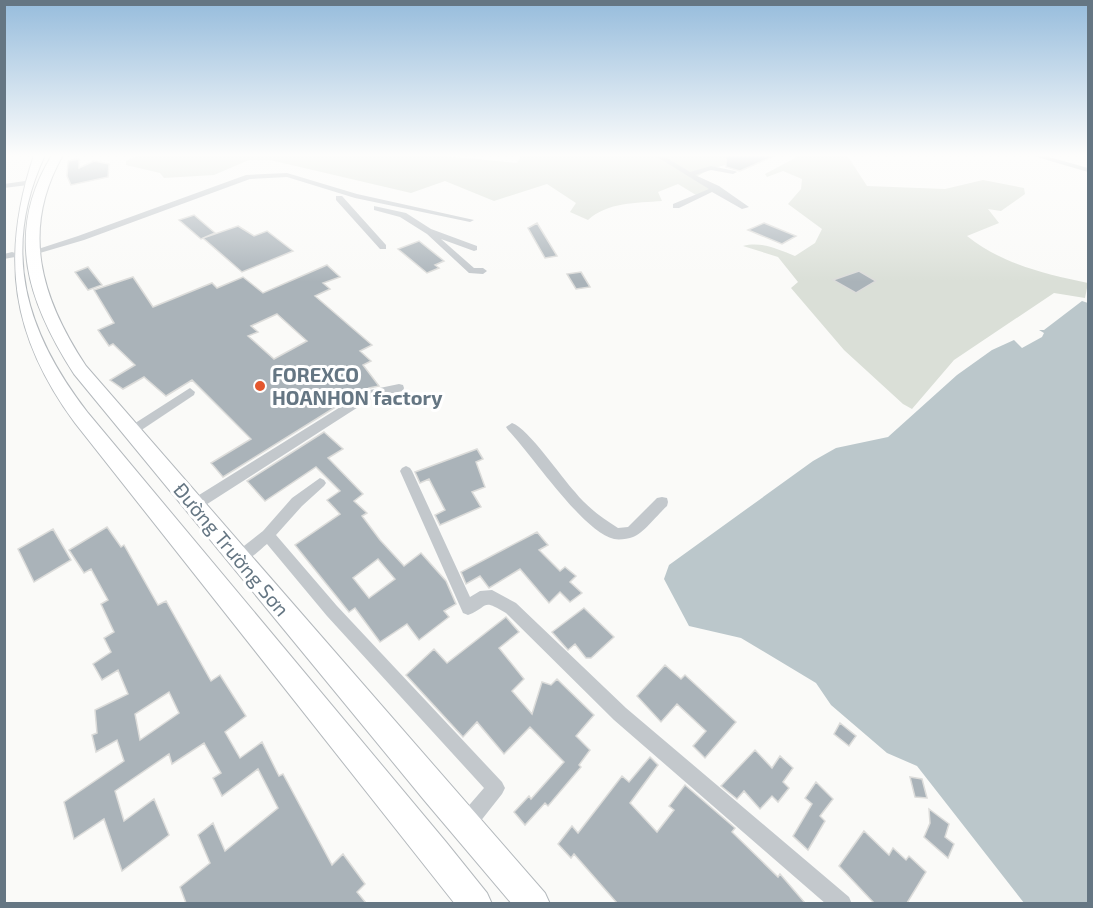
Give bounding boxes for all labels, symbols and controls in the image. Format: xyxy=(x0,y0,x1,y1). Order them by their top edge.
place label: FOREXCO HOANHON factory xyxy=(272,362,443,410)
marker: FOREXCO HOANHON factory xyxy=(253,379,267,393)
street label: Đường Trường Sơn xyxy=(169,477,295,621)

